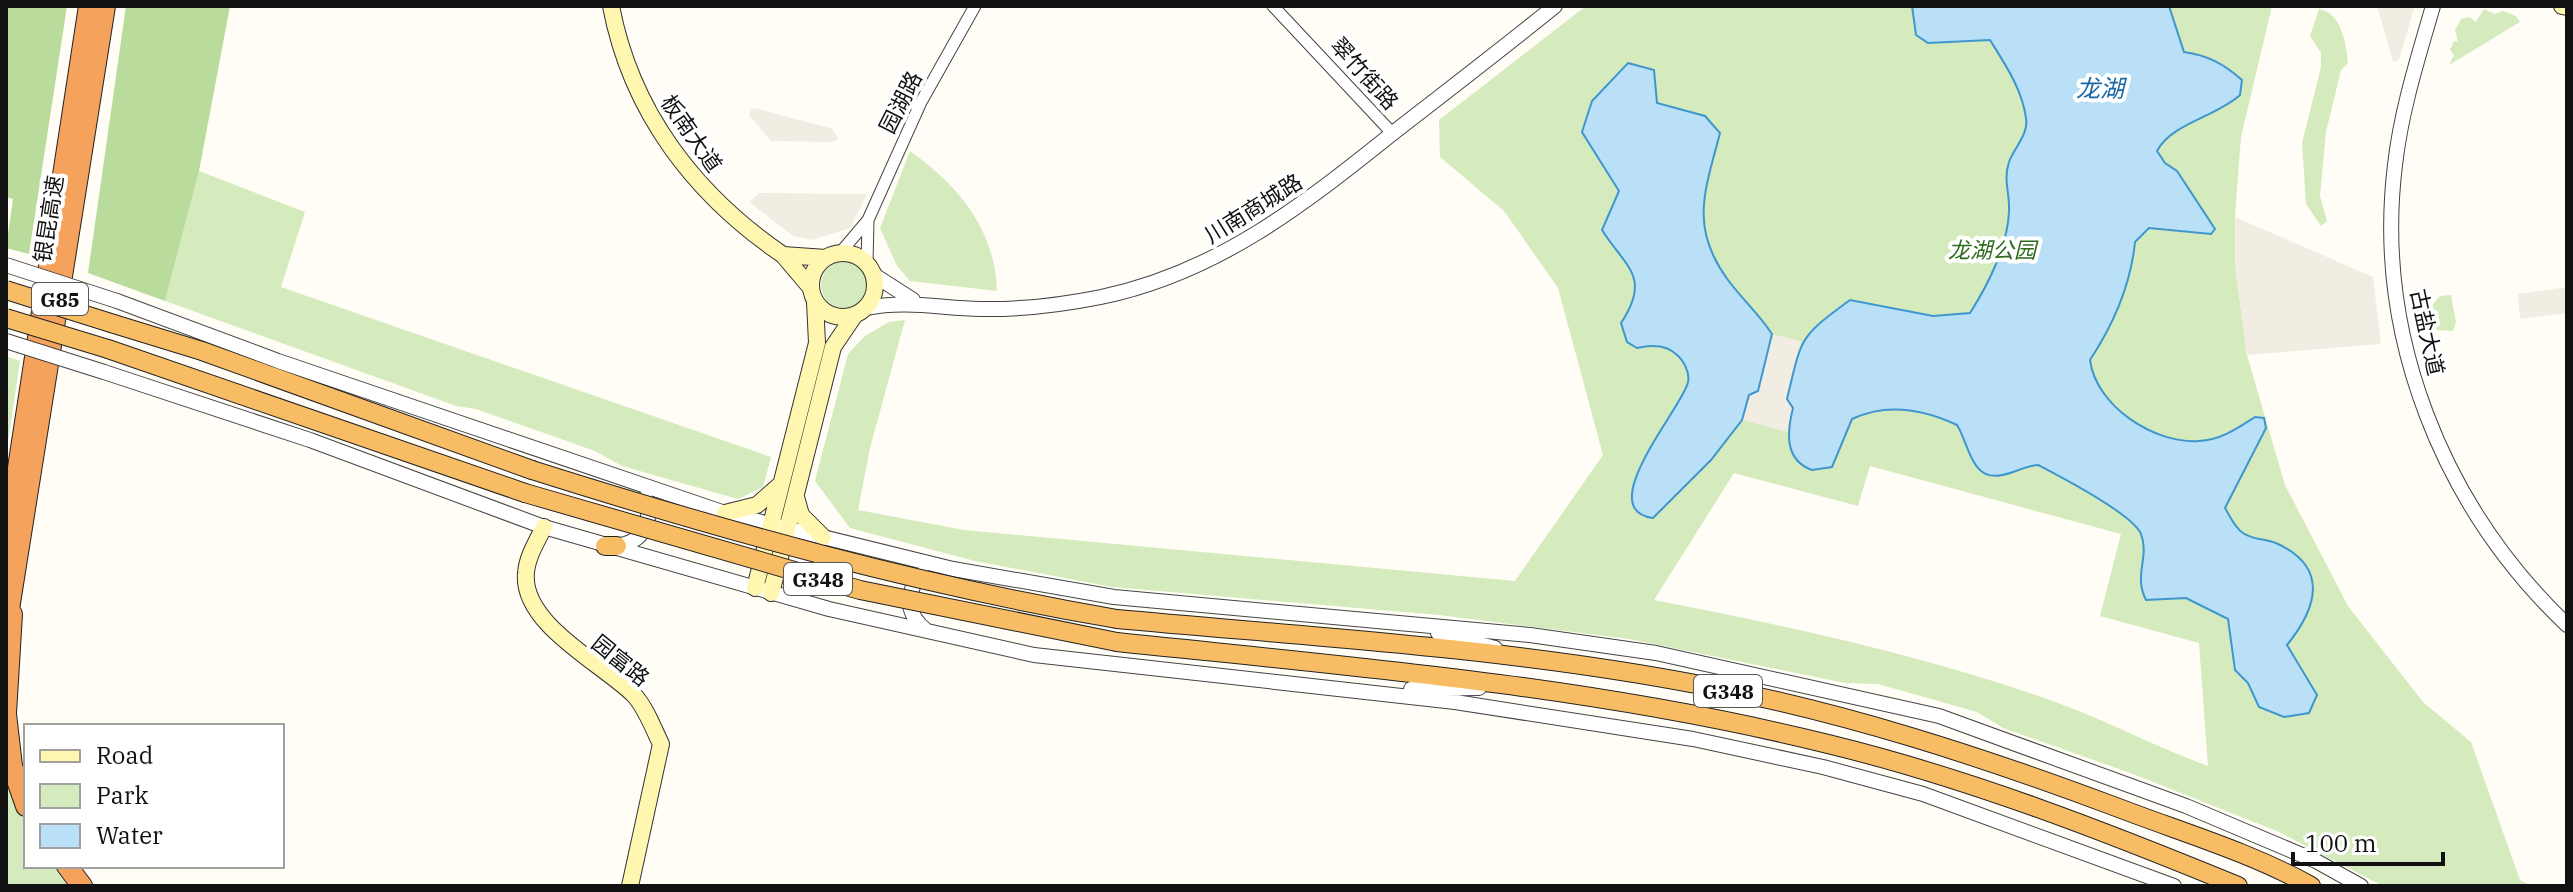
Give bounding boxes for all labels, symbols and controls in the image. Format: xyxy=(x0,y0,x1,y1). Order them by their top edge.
street label: 翠竹街路 xyxy=(1325,31,1405,115)
street label: 园湖路 xyxy=(872,66,928,138)
water label: 龙湖 xyxy=(2076,72,2128,104)
street label: 板南大道 xyxy=(655,89,729,177)
street label: 川南商城路 xyxy=(1199,167,1307,249)
street label: 银昆高速 xyxy=(27,173,69,265)
park label: 龙湖公园 xyxy=(1948,235,2039,264)
road number: G85 xyxy=(32,283,88,315)
street label: 古盐大道 xyxy=(2405,286,2451,378)
road number: G348 xyxy=(784,563,852,595)
street label: 园富路 xyxy=(586,628,656,692)
road number: G348 xyxy=(1694,675,1762,707)
legend xyxy=(24,724,284,868)
text: Road xyxy=(96,739,153,771)
text: Park xyxy=(96,779,148,811)
scale bar xyxy=(2293,816,2443,866)
text: Water xyxy=(96,819,163,851)
text: 100 m xyxy=(2305,827,2377,859)

